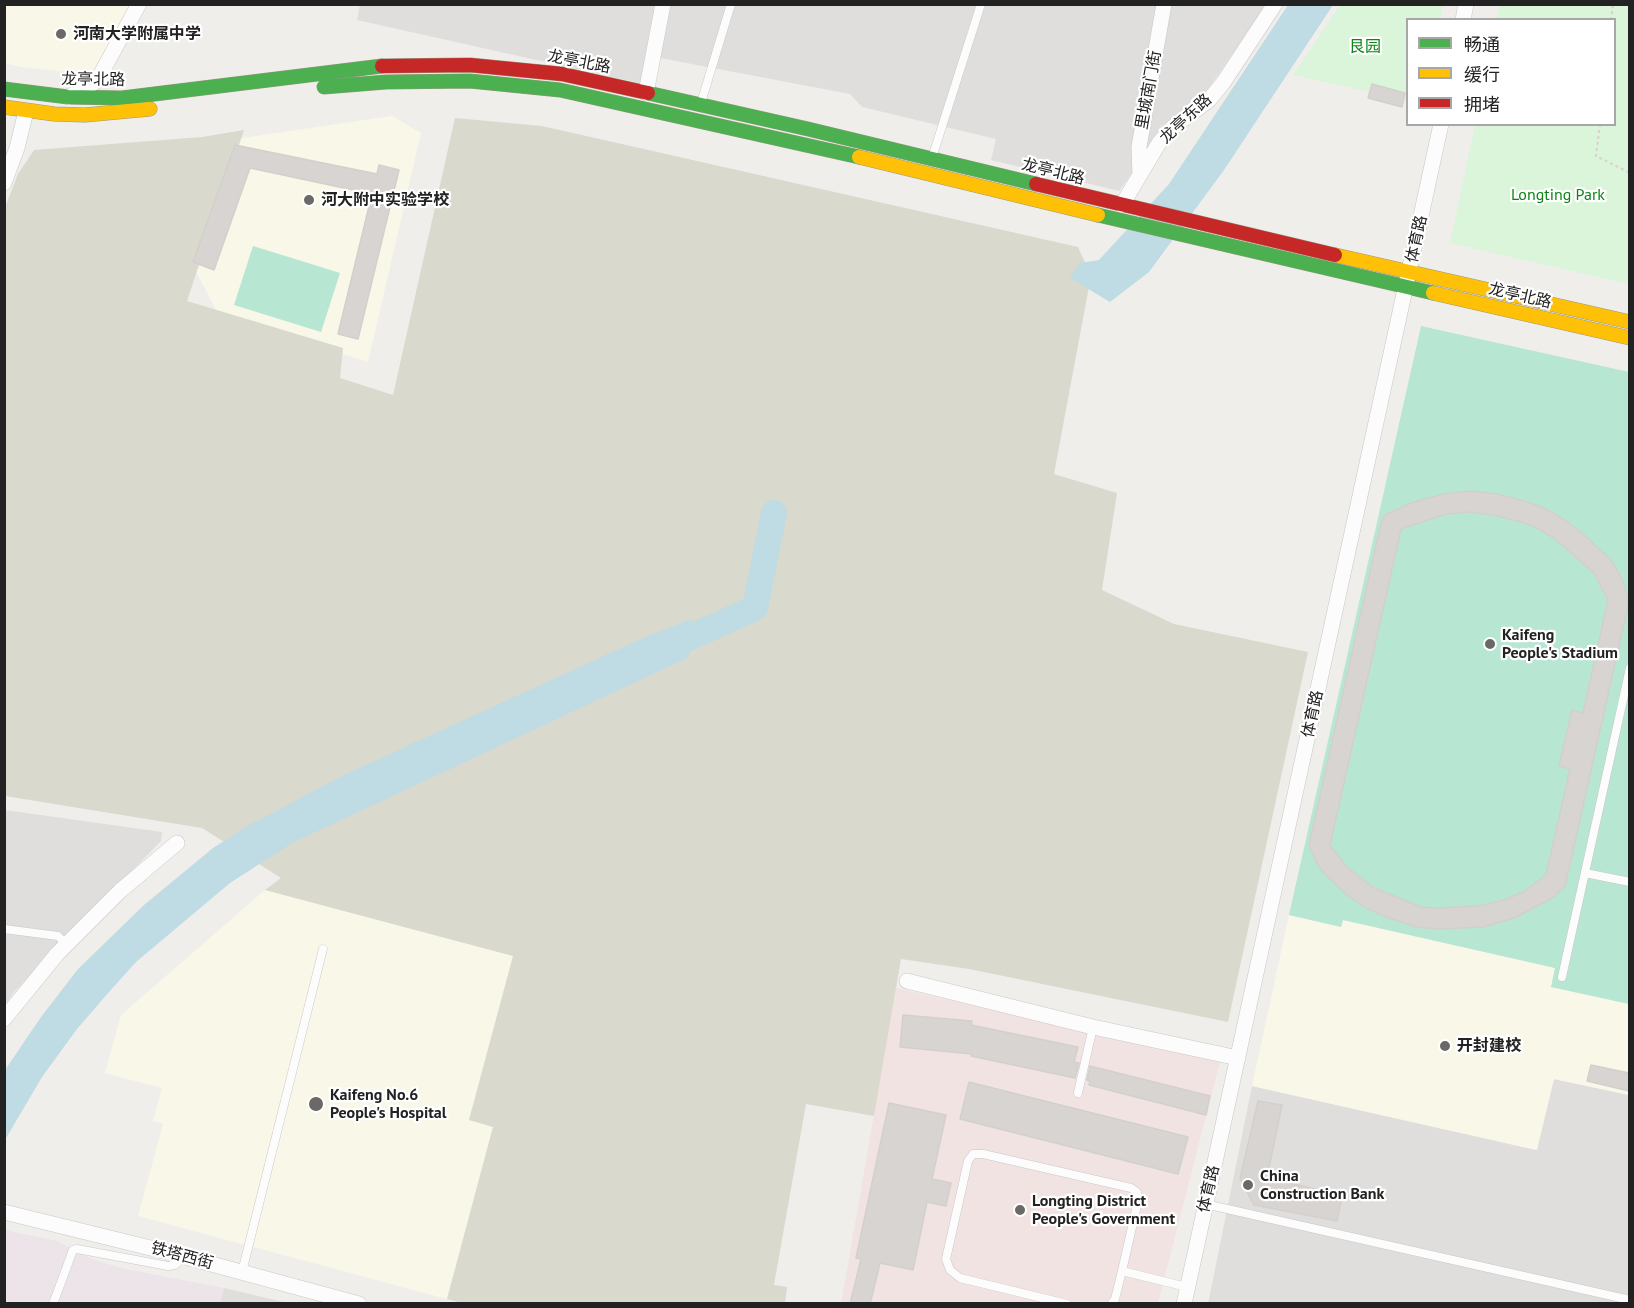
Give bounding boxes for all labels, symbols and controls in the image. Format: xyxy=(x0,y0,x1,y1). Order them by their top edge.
legend xyxy=(1406,18,1616,126)
place label: 河南大学附属中学 xyxy=(73,24,201,44)
marker: 河南大学附属中学 xyxy=(54,27,68,41)
text: 畅通 xyxy=(1464,33,1500,56)
park label: 艮园 xyxy=(1349,37,1381,57)
street label: 龙亭北路 xyxy=(546,46,612,78)
street label: 里城南门街 xyxy=(1133,49,1165,131)
text: 缓行 xyxy=(1464,63,1500,86)
street label: 龙亭北路 xyxy=(61,70,125,90)
street label: 龙亭东路 xyxy=(1156,90,1216,148)
text: 拥堵 xyxy=(1464,93,1500,116)
street label: 龙亭北路 xyxy=(1020,155,1086,189)
park label: Longting Park xyxy=(1511,185,1605,205)
place label: 河大附中实验学校 xyxy=(321,190,449,210)
marker: 河大附中实验学校 xyxy=(302,193,316,207)
street label: 体育路 xyxy=(1403,214,1431,264)
street label: 龙亭北路 xyxy=(1487,279,1553,313)
place label: Kaifeng People's Stadium xyxy=(1502,625,1618,663)
marker: Kaifeng People's Stadium xyxy=(1483,637,1497,651)
street label: 体育路 xyxy=(1299,689,1327,739)
place label: 开封建校 xyxy=(1457,1036,1521,1056)
marker: 开封建校 xyxy=(1438,1039,1452,1053)
place label: Kaifeng No.6 People's Hospital xyxy=(330,1085,447,1123)
marker: Kaifeng No.6 People's Hospital xyxy=(307,1095,325,1113)
street label: 体育路 xyxy=(1194,1163,1224,1215)
place label: China Construction Bank xyxy=(1260,1166,1384,1204)
marker: China Construction Bank xyxy=(1241,1178,1255,1192)
place label: Longting District People's Government xyxy=(1032,1191,1175,1229)
marker: Longting District People's Government xyxy=(1013,1203,1027,1217)
street label: 铁塔西街 xyxy=(149,1238,215,1274)

